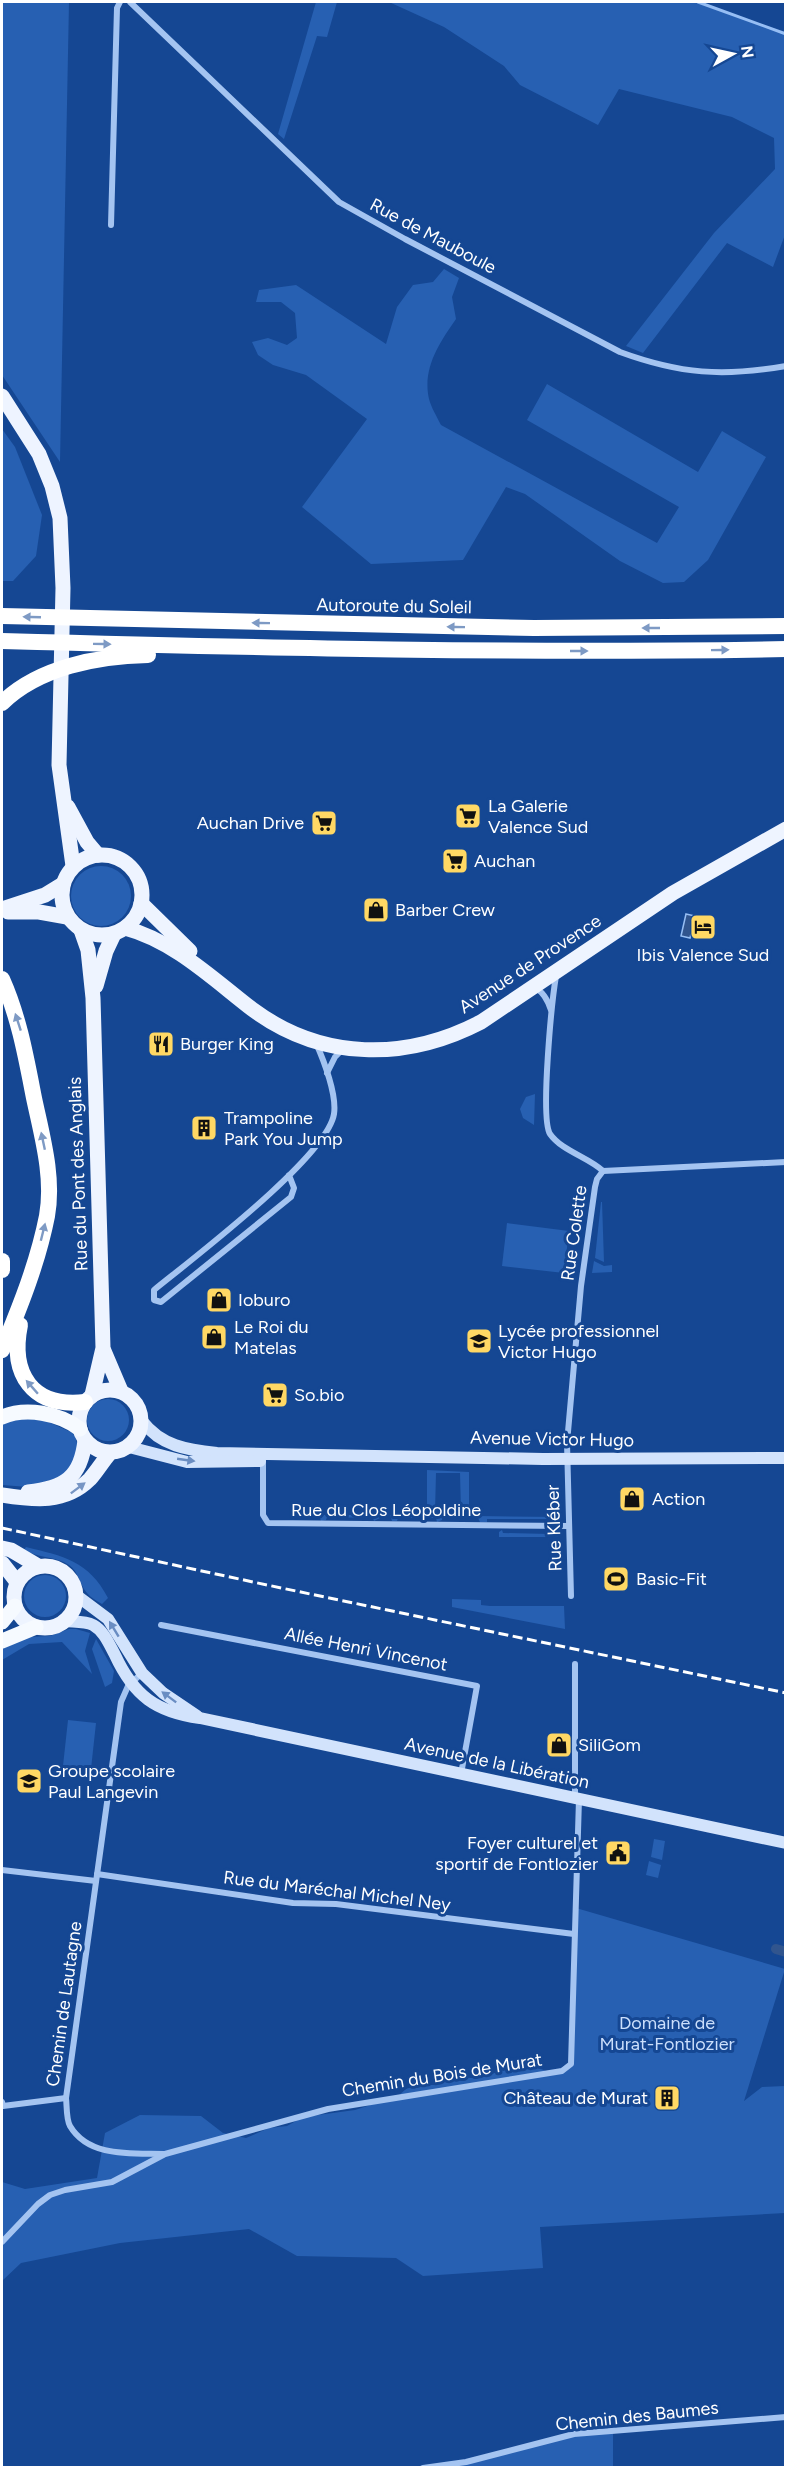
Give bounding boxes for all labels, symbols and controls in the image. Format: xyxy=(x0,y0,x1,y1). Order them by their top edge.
north arrow xyxy=(703,24,763,84)
text: N xyxy=(737,45,758,59)
street label: Rue de Mauboule xyxy=(366,193,500,279)
street label: Autoroute du Soleil xyxy=(316,594,472,618)
one-way arrow xyxy=(23,612,42,622)
one-way arrow xyxy=(252,619,271,628)
one-way arrow xyxy=(447,622,466,632)
one-way arrow xyxy=(642,623,661,633)
one-way arrow xyxy=(92,639,111,648)
one-way arrow xyxy=(711,645,730,655)
one-way arrow xyxy=(570,646,589,656)
place label: La Galerie Valence Sud xyxy=(488,795,588,838)
supermarket icon: La Galerie Valence Sud xyxy=(453,801,483,831)
supermarket icon: Auchan Drive xyxy=(309,808,339,838)
place label: Auchan Drive xyxy=(197,812,304,834)
supermarket icon: Auchan xyxy=(440,846,470,876)
place label: Auchan xyxy=(474,850,535,872)
shop icon: Barber Crew xyxy=(361,895,391,925)
place label: Barber Crew xyxy=(395,899,495,921)
street label: Avenue de Provence xyxy=(455,910,605,1018)
hotel icon: Ibis Valence Sud xyxy=(688,912,718,942)
place label: Ibis Valence Sud xyxy=(637,944,769,966)
one-way arrow xyxy=(12,1013,22,1031)
restaurant icon: Burger King xyxy=(146,1029,176,1059)
place label: Burger King xyxy=(180,1033,274,1055)
street label: Rue du Pont des Anglais xyxy=(64,1077,92,1271)
place label: Trampoline Park You Jump xyxy=(224,1107,343,1150)
building icon: Trampoline Park You Jump xyxy=(189,1113,219,1143)
one-way arrow xyxy=(38,1132,48,1150)
street label: Rue Colette xyxy=(556,1184,592,1282)
one-way arrow xyxy=(38,1223,48,1241)
shop icon: Ioburo xyxy=(204,1285,234,1315)
place label: Ioburo xyxy=(238,1289,290,1311)
place label: Le Roi du Matelas xyxy=(234,1316,309,1359)
place label: Lycée professionnel Victor Hugo xyxy=(498,1320,659,1363)
shop icon: Le Roi du Matelas xyxy=(199,1322,229,1352)
school or university icon: Lycée professionnel Victor Hugo xyxy=(464,1326,494,1356)
one-way arrow xyxy=(26,1380,39,1395)
supermarket icon: So.bio xyxy=(260,1380,290,1410)
place label: So.bio xyxy=(294,1384,344,1406)
street label: Avenue Victor Hugo xyxy=(470,1427,634,1451)
one-way arrow xyxy=(177,1456,196,1465)
one-way arrow xyxy=(69,1482,85,1494)
street label: Rue Kléber xyxy=(541,1484,567,1572)
shop icon: Action xyxy=(617,1484,647,1514)
place label: Action xyxy=(652,1488,705,1510)
street label: Rue du Clos Léopoldine xyxy=(291,1499,481,1521)
sports icon: Basic-Fit xyxy=(601,1564,631,1594)
place label: Basic-Fit xyxy=(636,1568,707,1590)
one-way arrow xyxy=(109,1621,120,1637)
street label: Allée Henri Vincenot xyxy=(282,1622,450,1676)
one-way arrow xyxy=(162,1692,177,1704)
shop icon: SiliGom xyxy=(544,1730,574,1760)
street label: Avenue de la Libération xyxy=(403,1733,591,1793)
place label: SiliGom xyxy=(578,1734,641,1756)
place label: Groupe scolaire Paul Langevin xyxy=(48,1760,175,1803)
school or university icon: Groupe scolaire Paul Langevin xyxy=(14,1766,44,1796)
place label: Foyer culturel et sportif de Fontlozier xyxy=(435,1832,598,1875)
public building icon: Foyer culturel et sportif de Fontlozier xyxy=(603,1838,633,1868)
street label: Rue du Maréchal Michel Ney xyxy=(222,1866,452,1916)
street label: Chemin de Lautagne xyxy=(42,1920,87,2088)
park label: Domaine de Murat-Fontlozier xyxy=(599,2012,735,2055)
street label: Chemin du Bois de Murat xyxy=(340,2048,544,2102)
building icon: Château de Murat xyxy=(652,2083,682,2113)
place label: Château de Murat xyxy=(503,2087,648,2109)
street label: Chemin des Baumes xyxy=(554,2396,720,2436)

